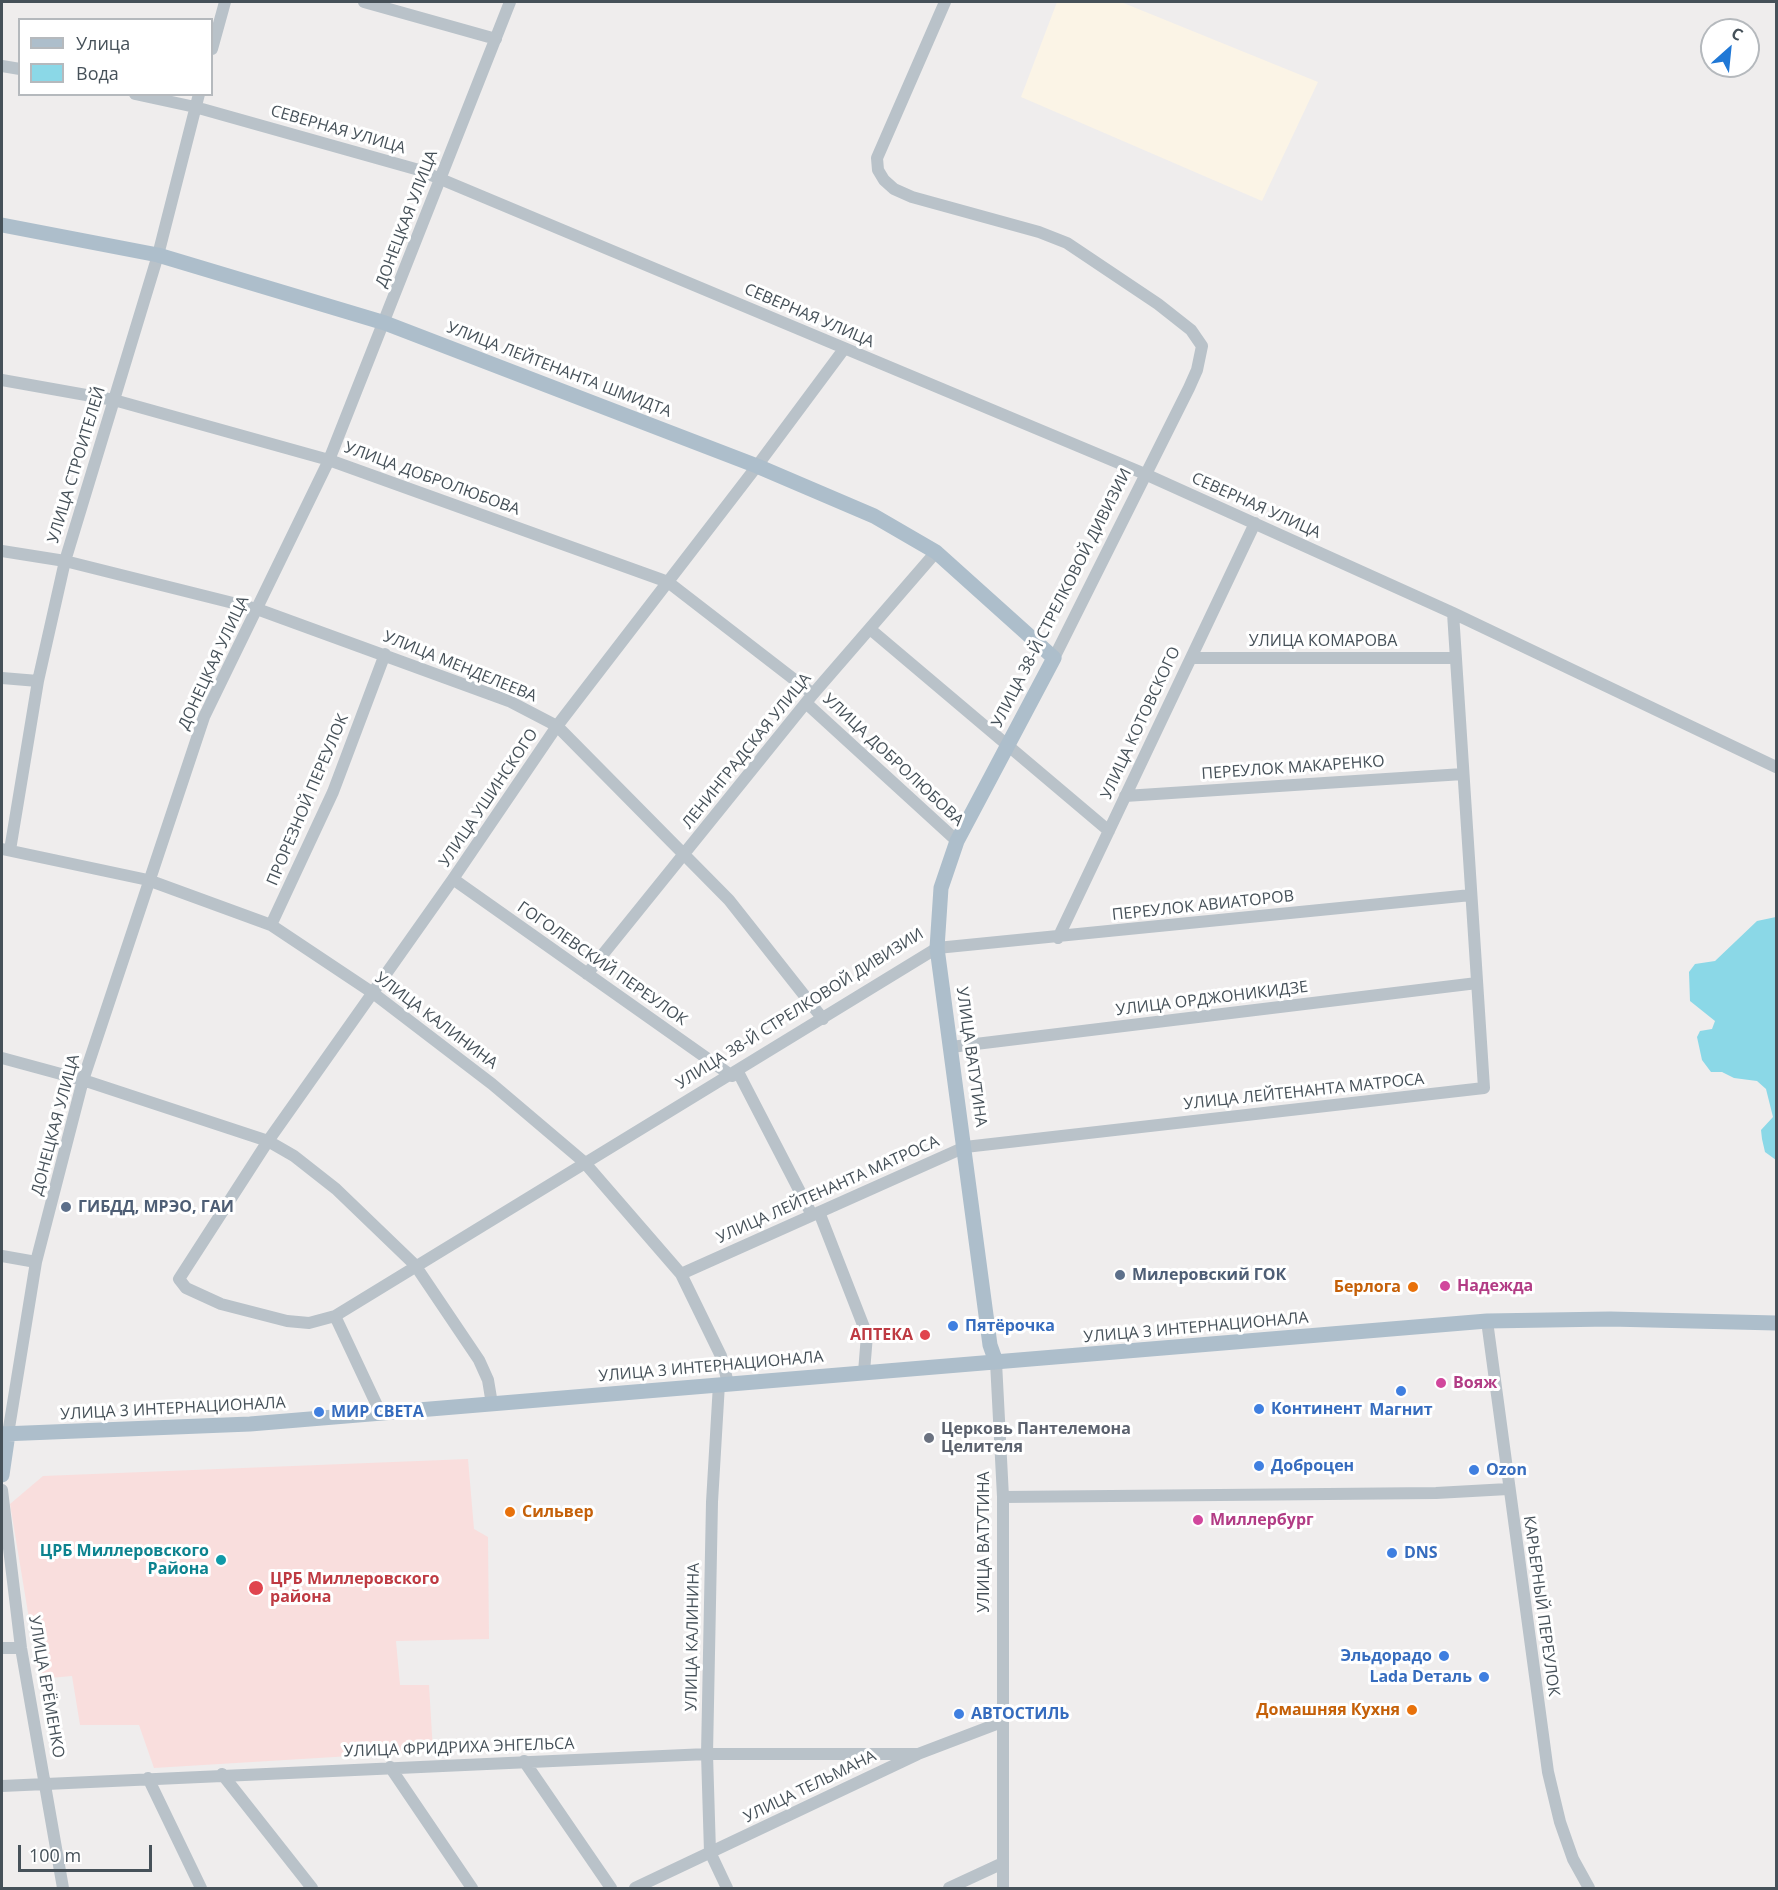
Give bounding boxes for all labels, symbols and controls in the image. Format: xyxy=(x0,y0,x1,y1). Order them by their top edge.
legend xyxy=(18,18,213,96)
north arrow xyxy=(1700,18,1760,78)
text: С xyxy=(1728,22,1747,46)
text: Улица xyxy=(76,31,130,55)
text: Вода xyxy=(76,61,119,85)
street label: СЕВЕРНАЯ УЛИЦА xyxy=(268,102,408,158)
street label: ДОНЕЦКАЯ УЛИЦА xyxy=(372,148,442,290)
street label: СЕВЕРНАЯ УЛИЦА xyxy=(741,280,877,352)
street label: УЛИЦА ЛЕЙТЕНАНТА ШМИДТА xyxy=(444,318,674,422)
street label: УЛИЦА СТРОИТЕЛЕЙ xyxy=(44,385,110,545)
street label: УЛИЦА ДОБРОЛЮБОВА xyxy=(342,438,522,520)
street label: УЛИЦА 38-Й СТРЕЛКОВОЙ ДИВИЗИИ xyxy=(988,465,1136,731)
street label: СЕВЕРНАЯ УЛИЦА xyxy=(1189,469,1323,543)
street label: ДОНЕЦКАЯ УЛИЦА xyxy=(175,593,253,733)
street label: УЛИЦА МЕНДЕЛЕЕВА xyxy=(380,627,540,707)
street label: УЛИЦА КОМАРОВА xyxy=(1249,631,1397,651)
street label: УЛИЦА КОТОВСКОГО xyxy=(1097,644,1185,802)
street label: ЛЕНИНГРАДСКАЯ УЛИЦА xyxy=(678,669,816,833)
street label: УЛИЦА ДОБРОЛЮБОВА xyxy=(819,690,967,830)
street label: ПРОРЕЗНОЙ ПЕРЕУЛОК xyxy=(263,711,353,889)
street label: УЛИЦА УШИНСКОГО xyxy=(436,725,542,871)
street label: ПЕРЕУЛОК МАКАРЕНКО xyxy=(1201,752,1385,784)
street label: ПЕРЕУЛОК АВИАТОРОВ xyxy=(1111,887,1295,925)
street label: ГОГОЛЕВСКИЙ ПЕРЕУЛОК xyxy=(513,898,691,1030)
street label: УЛИЦА 38-Й СТРЕЛКОВОЙ ДИВИЗИИ xyxy=(673,924,927,1094)
street label: УЛИЦА КАЛИНИНА xyxy=(371,969,501,1073)
street label: УЛИЦА ОРДЖОНИКИДЗЕ xyxy=(1115,978,1309,1020)
street label: УЛИЦА ВАТУТИНА xyxy=(952,986,990,1128)
street label: ДОНЕЦКАЯ УЛИЦА xyxy=(28,1052,84,1198)
street label: УЛИЦА ЛЕЙТЕНАНТА МАТРОСА xyxy=(1183,1070,1425,1114)
street label: УЛИЦА ЛЕЙТЕНАНТА МАТРОСА xyxy=(714,1132,942,1248)
place label: ГИБДД, МРЭО, ГАИ xyxy=(78,1197,234,1217)
marker: ГИБДД, МРЭО, ГАИ xyxy=(59,1200,73,1214)
place label: Милеровский ГОК xyxy=(1132,1265,1286,1285)
marker: Милеровский ГОК xyxy=(1113,1268,1127,1282)
place label: Надежда xyxy=(1457,1276,1533,1296)
place label: Берлога xyxy=(1334,1277,1401,1297)
marker: Надежда xyxy=(1438,1279,1452,1293)
marker: Берлога xyxy=(1406,1280,1420,1294)
street label: УЛИЦА 3 ИНТЕРНАЦИОНАЛА xyxy=(1083,1309,1309,1347)
place label: Пятёрочка xyxy=(965,1316,1055,1336)
marker: Пятёрочка xyxy=(946,1319,960,1333)
place label: АПТЕКА xyxy=(850,1325,913,1345)
marker: АПТЕКА xyxy=(918,1328,932,1342)
street label: УЛИЦА 3 ИНТЕРНАЦИОНАЛА xyxy=(598,1348,824,1386)
place label: Вояж xyxy=(1453,1373,1497,1393)
marker: Вояж xyxy=(1434,1376,1448,1390)
marker: Магнит xyxy=(1394,1384,1408,1398)
street label: УЛИЦА 3 ИНТЕРНАЦИОНАЛА xyxy=(60,1394,286,1424)
place label: Континент xyxy=(1271,1399,1362,1419)
place label: Магнит xyxy=(1369,1400,1433,1420)
place label: МИР СВЕТА xyxy=(331,1402,424,1422)
marker: Континент xyxy=(1252,1402,1266,1416)
marker: МИР СВЕТА xyxy=(312,1405,326,1419)
place label: Церковь Пантелемона Целителя xyxy=(941,1419,1131,1457)
marker: Церковь Пантелемона Целителя xyxy=(922,1431,936,1445)
place label: Доброцен xyxy=(1271,1456,1354,1476)
marker: Доброцен xyxy=(1252,1459,1266,1473)
place label: Ozon xyxy=(1486,1460,1527,1480)
marker: Ozon xyxy=(1467,1463,1481,1477)
street label: УЛИЦА ВАТУТИНА xyxy=(974,1471,994,1613)
place label: Сильвер xyxy=(522,1502,594,1522)
marker: Сильвер xyxy=(503,1505,517,1519)
place label: Миллербург xyxy=(1210,1510,1314,1530)
marker: Миллербург xyxy=(1191,1513,1205,1527)
street label: КАРЬЕРНЫЙ ПЕРЕУЛОК xyxy=(1519,1514,1563,1698)
place label: ЦРБ Миллеровского Района xyxy=(40,1541,209,1579)
place label: DNS xyxy=(1404,1543,1438,1563)
marker: DNS xyxy=(1385,1546,1399,1560)
marker: ЦРБ Миллеровского Района xyxy=(214,1553,228,1567)
street label: УЛИЦА КАЛИНИНА xyxy=(682,1563,704,1711)
place label: ЦРБ Миллеровского района xyxy=(270,1569,439,1607)
marker: ЦРБ Миллеровского района xyxy=(247,1579,265,1597)
street label: УЛИЦА ЕРЁМЕНКО xyxy=(24,1614,68,1760)
place label: Эльдорадо xyxy=(1340,1646,1432,1666)
marker: Эльдорадо xyxy=(1437,1649,1451,1663)
place label: Lada Dеталь xyxy=(1369,1667,1472,1687)
marker: Lada Dеталь xyxy=(1477,1670,1491,1684)
place label: Домашняя Кухня xyxy=(1256,1700,1400,1720)
marker: Домашняя Кухня xyxy=(1405,1703,1419,1717)
place label: АВТОСТИЛЬ xyxy=(971,1704,1070,1724)
marker: АВТОСТИЛЬ xyxy=(952,1707,966,1721)
street label: УЛИЦА ФРИДРИХА ЭНГЕЛЬСА xyxy=(343,1734,575,1762)
street label: УЛИЦА ТЕЛЬМАНА xyxy=(741,1747,879,1827)
scale bar xyxy=(21,1833,154,1871)
text: 100 m xyxy=(29,1843,81,1867)

